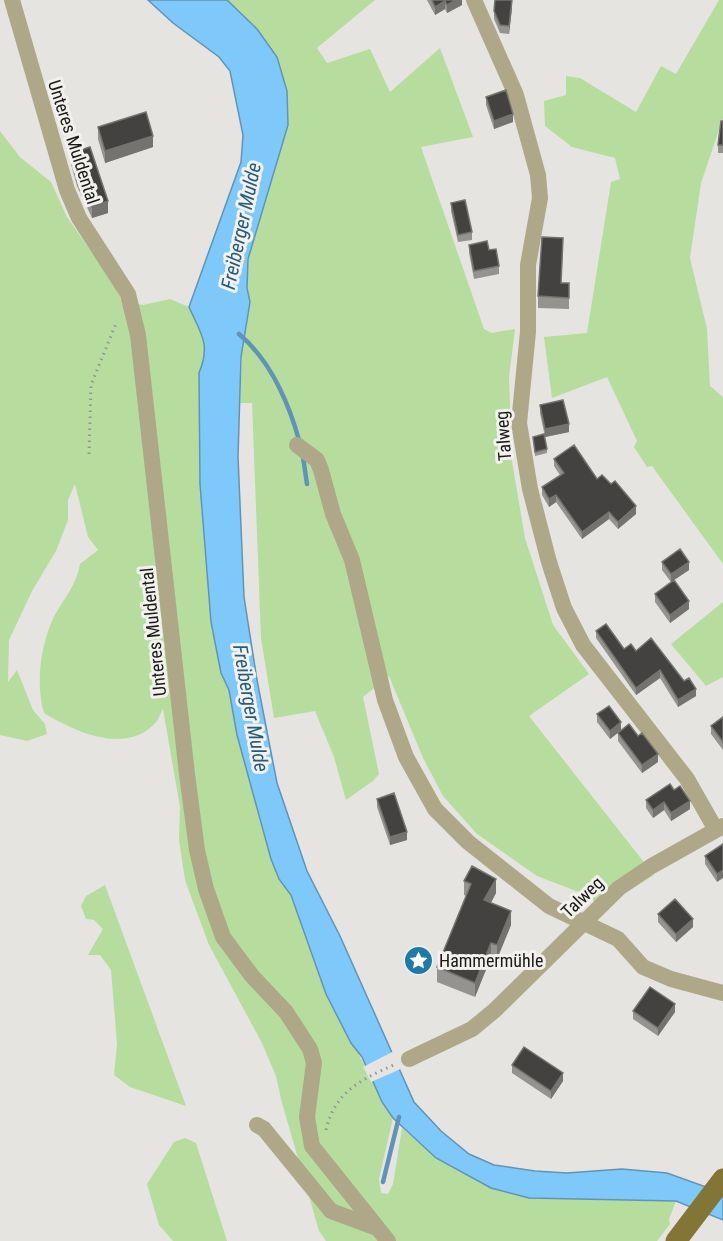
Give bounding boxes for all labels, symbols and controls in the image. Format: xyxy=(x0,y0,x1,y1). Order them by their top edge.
street label: Unteres Muldental xyxy=(44,77,104,207)
water label: Freiberger Mulde xyxy=(216,160,266,292)
street label: Talweg xyxy=(491,410,515,462)
street label: Unteres Muldental xyxy=(136,567,170,697)
water label: Freiberger Mulde xyxy=(228,642,274,774)
street label: Talweg xyxy=(557,872,607,922)
place icon: Hammermühle xyxy=(402,944,434,976)
place label: Hammermühle xyxy=(439,950,543,971)

